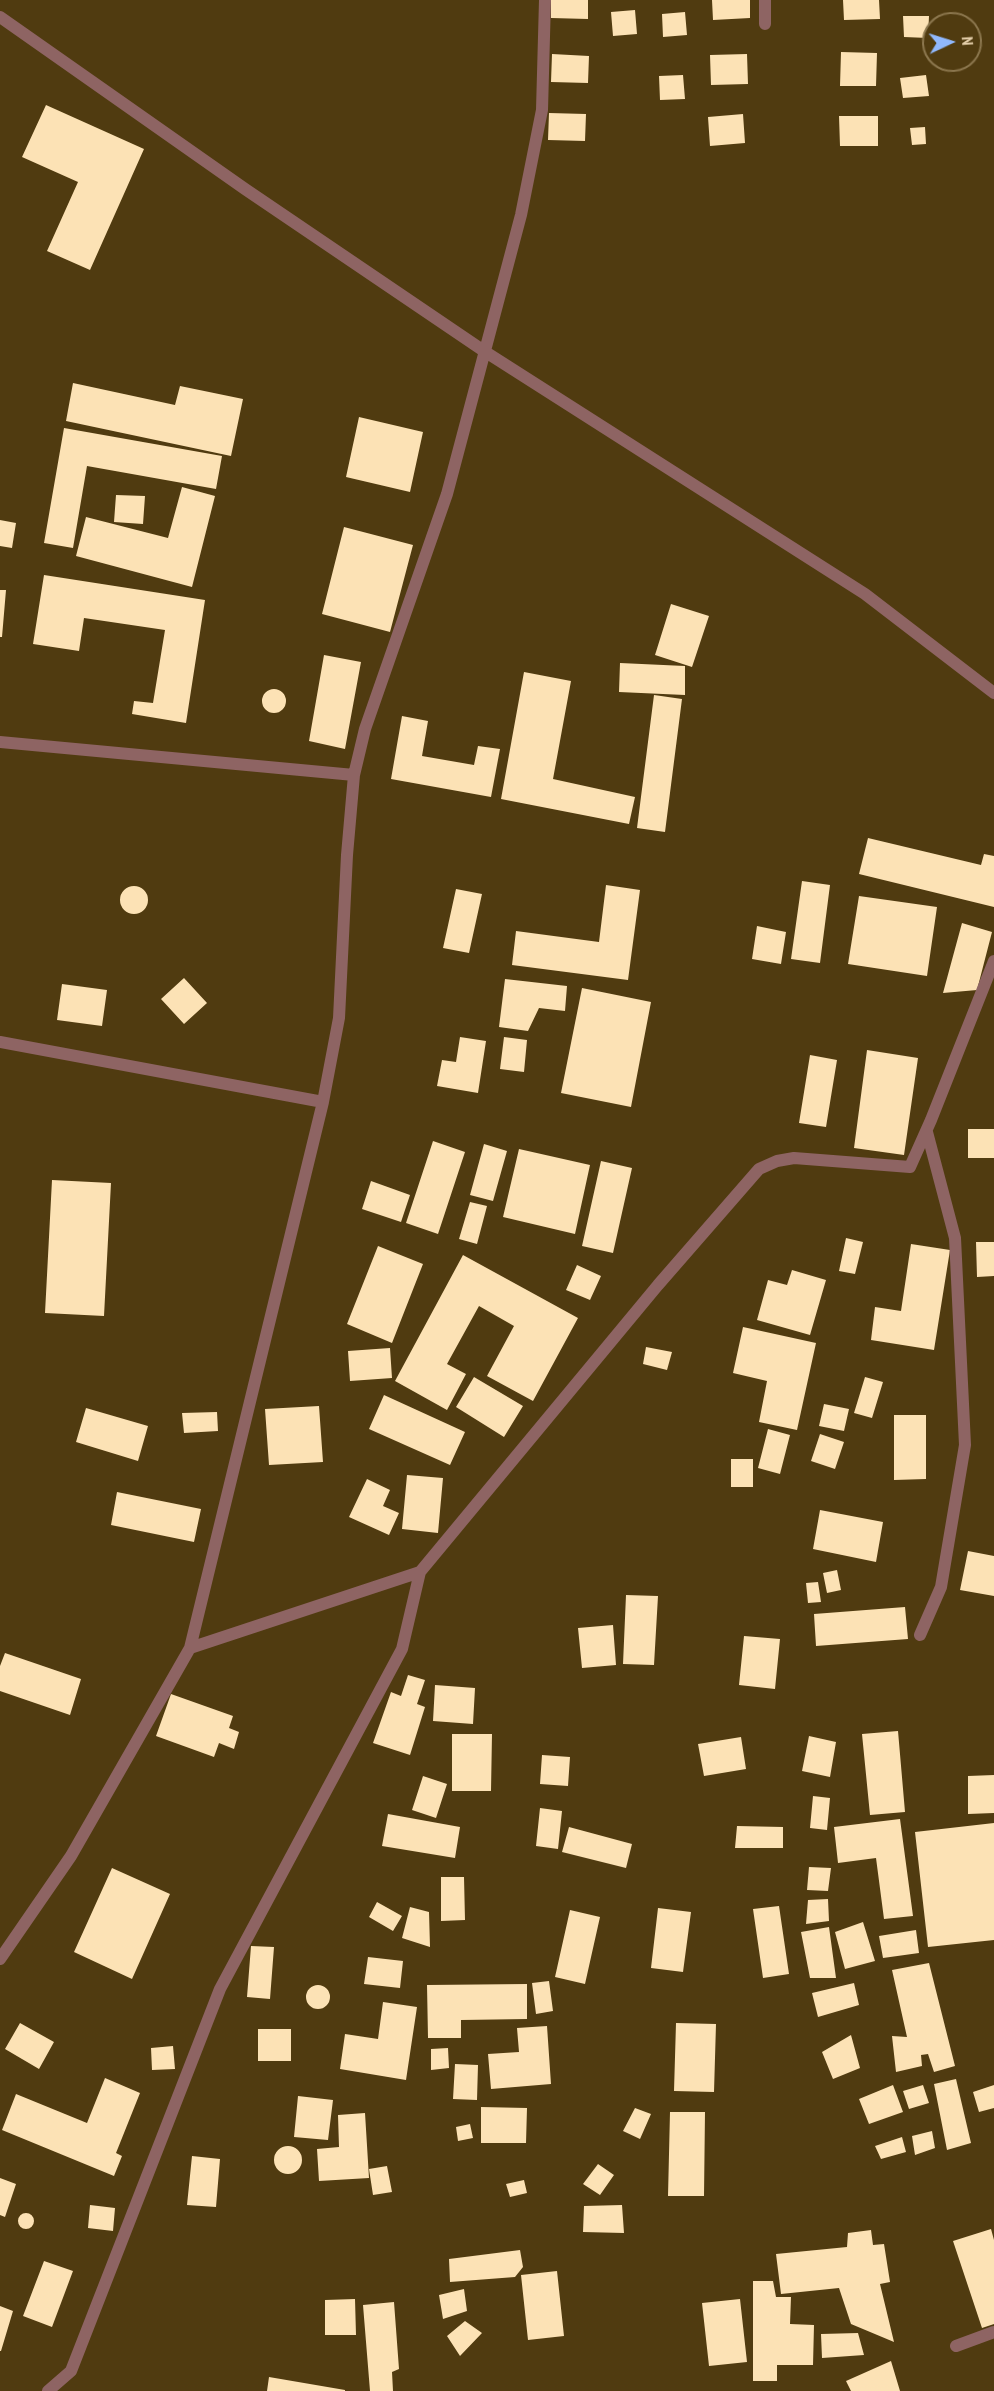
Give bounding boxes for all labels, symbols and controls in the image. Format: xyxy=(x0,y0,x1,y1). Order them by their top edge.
north arrow xyxy=(922,12,982,72)
text: N xyxy=(958,36,978,46)

